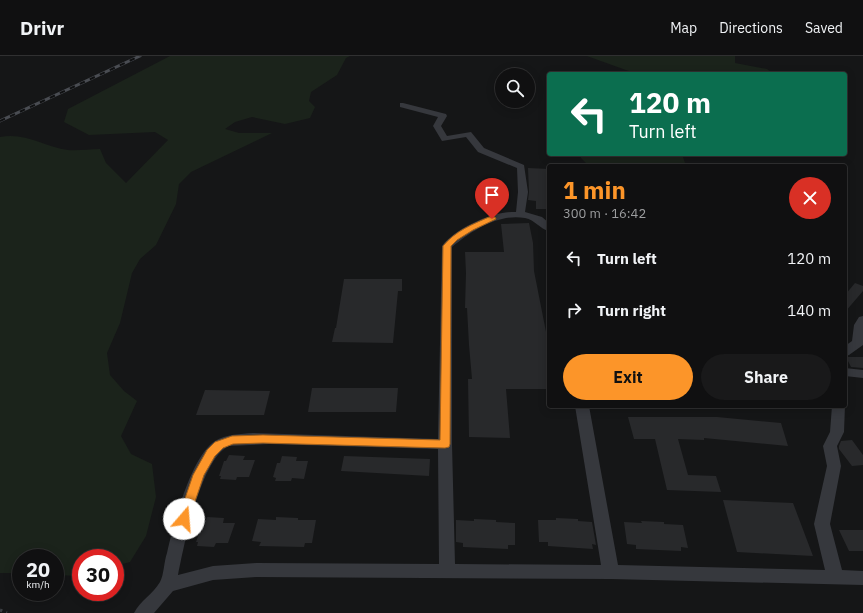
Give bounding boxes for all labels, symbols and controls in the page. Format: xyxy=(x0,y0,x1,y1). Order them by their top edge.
text: Drivr xyxy=(20,16,64,40)
text: Map xyxy=(670,19,697,37)
text: Directions xyxy=(719,19,783,37)
text: Saved xyxy=(805,19,843,37)
map controls xyxy=(495,68,535,108)
button: search xyxy=(495,68,535,108)
text: 120 m xyxy=(629,84,711,121)
icon: left xyxy=(563,88,615,140)
text: Turn left xyxy=(629,120,697,143)
text: 1 min xyxy=(563,174,626,206)
button: close xyxy=(789,177,831,219)
pin xyxy=(475,178,509,219)
icon: arrive xyxy=(481,184,503,206)
text: 300 m · 16:42 xyxy=(563,205,646,222)
icon: left xyxy=(563,247,585,269)
text: Turn left xyxy=(597,249,657,268)
text: 120 m xyxy=(787,249,831,268)
icon: right xyxy=(563,299,585,321)
text: Turn right xyxy=(597,301,666,320)
text: 140 m xyxy=(787,301,831,320)
button: Exit xyxy=(563,354,693,400)
button: Share xyxy=(701,354,831,400)
position arrow xyxy=(163,498,205,540)
speed limit sign: 30 xyxy=(72,549,124,601)
text: 20 xyxy=(26,556,50,583)
text: km/h xyxy=(26,578,50,591)

